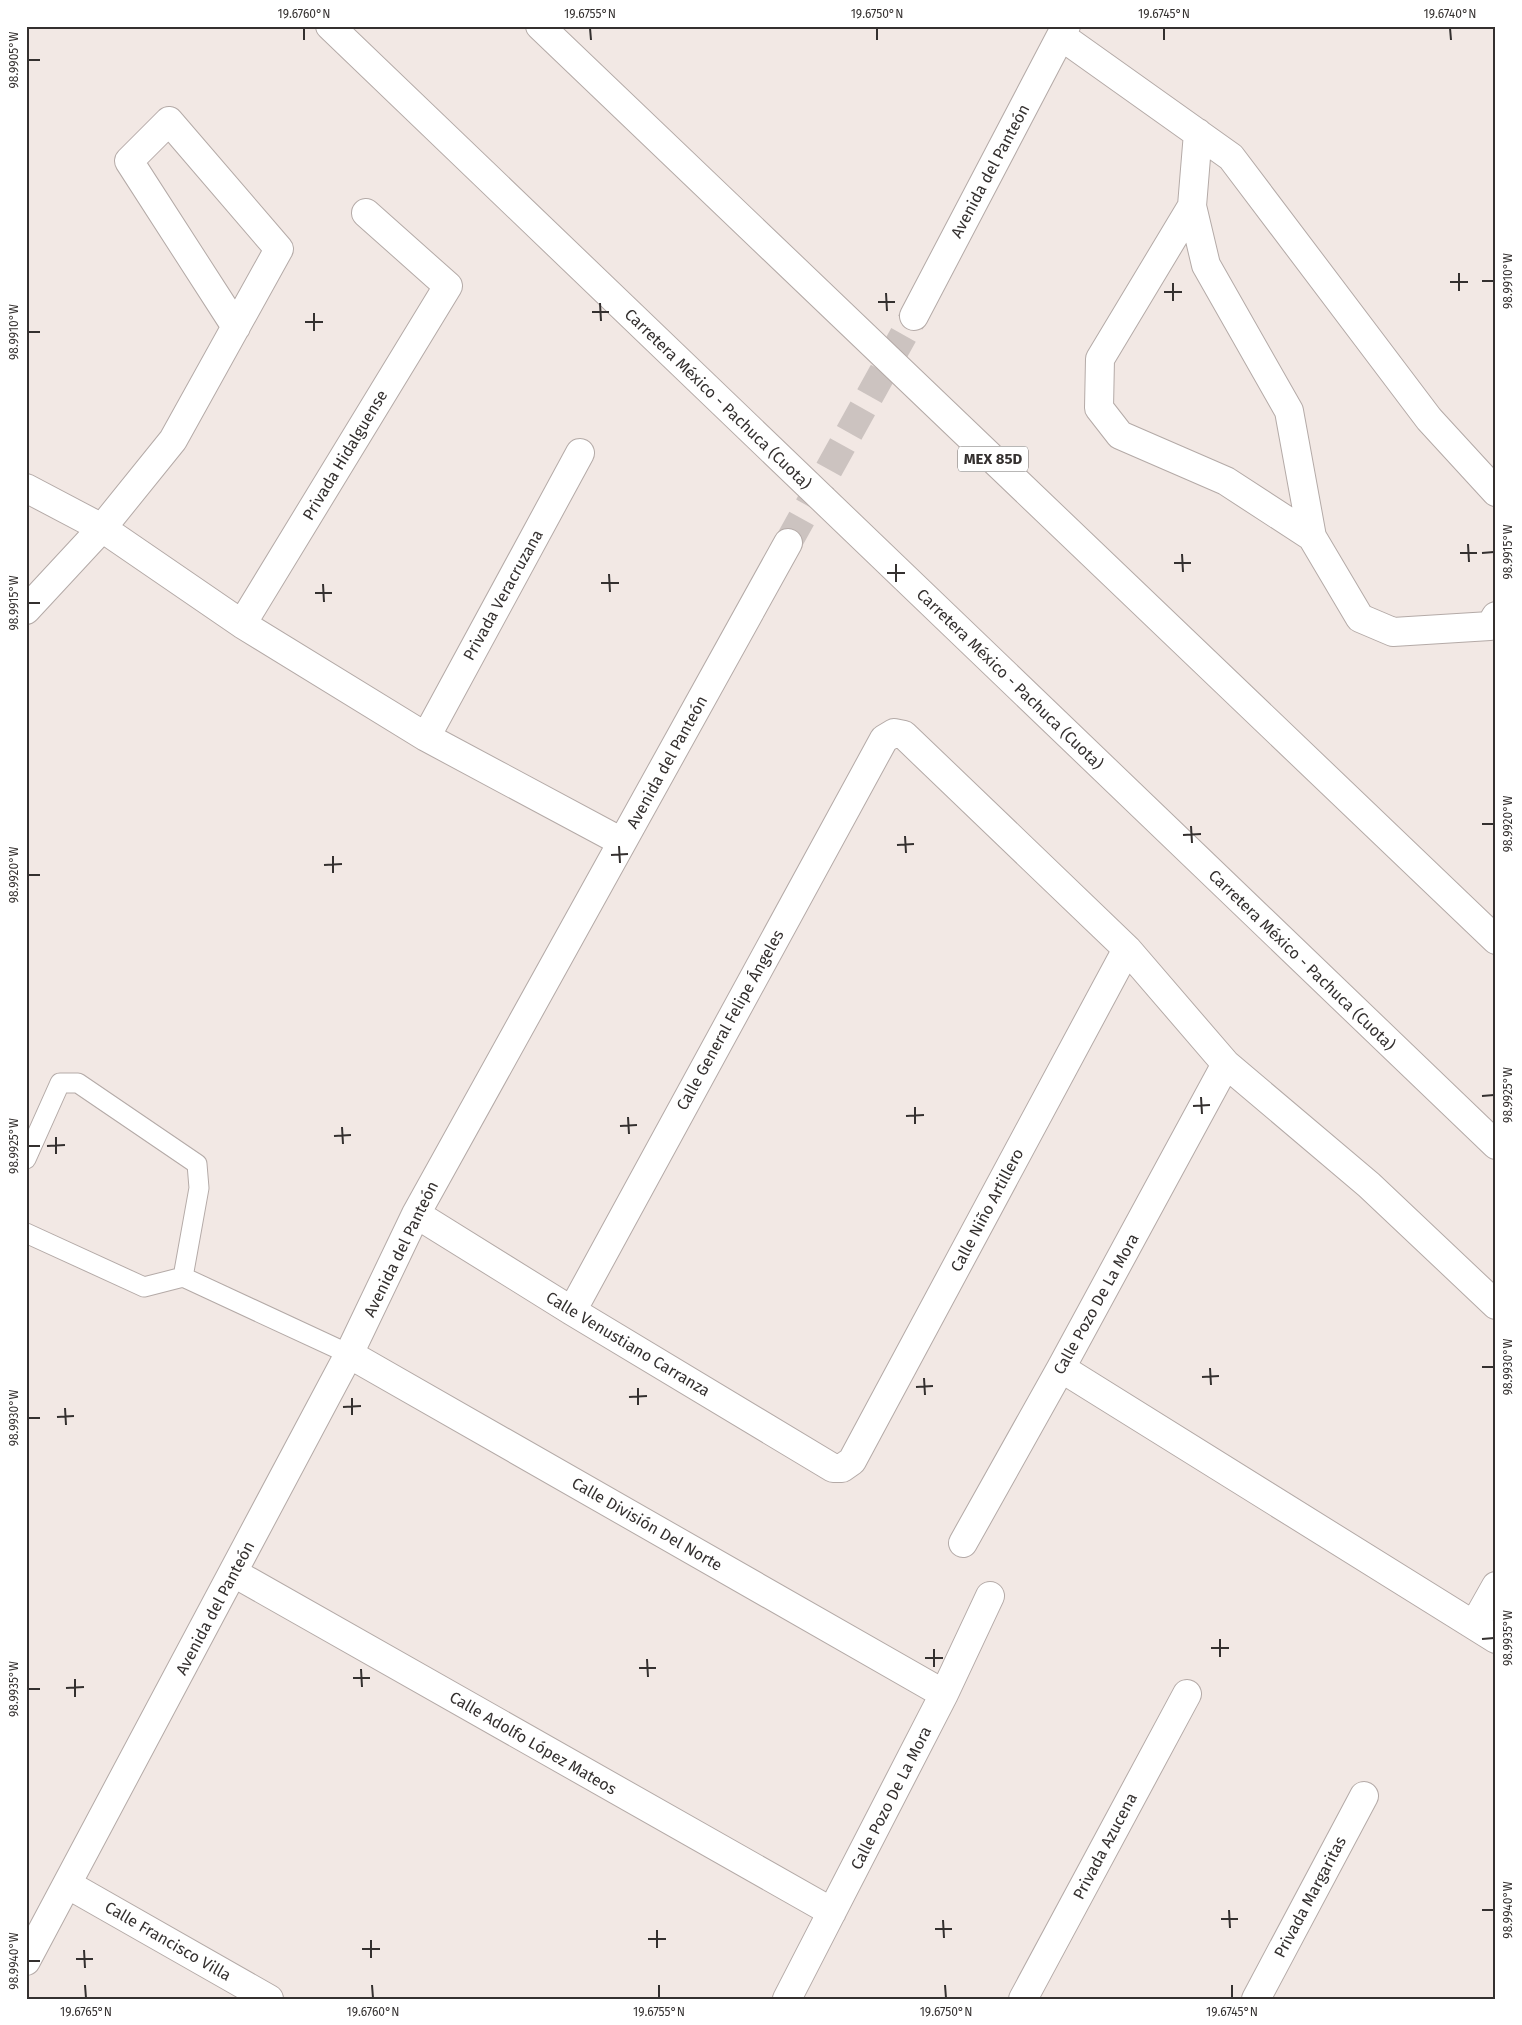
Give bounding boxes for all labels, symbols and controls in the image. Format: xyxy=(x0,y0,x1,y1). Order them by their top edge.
text: 19.6760°N xyxy=(278,7,330,21)
text: 19.6755°N xyxy=(564,7,616,21)
text: 19.6750°N xyxy=(851,7,903,21)
text: 19.6745°N xyxy=(1138,7,1190,21)
text: 19.6740°N xyxy=(1424,7,1476,21)
text: 98.9905°W xyxy=(7,31,21,88)
street label: Avenida del Panteón xyxy=(947,101,1033,241)
text: 98.9910°W xyxy=(1501,253,1515,309)
text: 98.9910°W xyxy=(7,304,21,360)
street label: Carretera México - Pachuca (Cuota) xyxy=(621,305,815,493)
street label: Privada Hidalguense xyxy=(299,386,391,524)
road number: MEX 85D xyxy=(958,446,1028,472)
text: 98.9915°W xyxy=(1501,524,1515,580)
street label: Privada Veracruzana xyxy=(459,526,547,664)
text: 98.9915°W xyxy=(7,575,21,631)
street label: Carretera México - Pachuca (Cuota) xyxy=(913,585,1107,773)
street label: Avenida del Panteón xyxy=(623,692,711,832)
text: 98.9920°W xyxy=(1501,796,1515,852)
text: 98.9920°W xyxy=(7,847,21,903)
street label: Carretera México - Pachuca (Cuota) xyxy=(1205,866,1399,1054)
street label: Calle General Felipe Ángeles xyxy=(672,926,788,1114)
text: 98.9925°W xyxy=(1501,1067,1515,1123)
text: 98.9925°W xyxy=(7,1118,21,1174)
street label: Calle Niño Artillero xyxy=(947,1145,1027,1275)
street label: Avenida del Panteón xyxy=(360,1178,442,1320)
street label: Calle Pozo De La Mora xyxy=(1049,1230,1143,1378)
street label: Calle Venustiano Carranza xyxy=(543,1288,713,1400)
text: 98.9930°W xyxy=(1501,1339,1515,1395)
text: 98.9930°W xyxy=(7,1390,21,1446)
street label: Calle División Del Norte xyxy=(568,1473,726,1575)
street label: Avenida del Panteón xyxy=(172,1538,258,1678)
text: 98.9935°W xyxy=(1501,1610,1515,1666)
text: 98.9935°W xyxy=(7,1661,21,1717)
street label: Calle Adolfo López Mateos xyxy=(446,1687,620,1799)
street label: Calle Pozo De La Mora xyxy=(847,1723,935,1873)
street label: Privada Azucena xyxy=(1069,1789,1141,1903)
street label: Privada Margaritas xyxy=(1270,1833,1350,1961)
text: 98.9940°W xyxy=(1501,1881,1515,1939)
street label: Calle Francisco Villa xyxy=(102,1897,234,1985)
text: 98.9940°W xyxy=(7,1932,21,1990)
text: 19.6765°N xyxy=(60,2005,112,2019)
text: 19.6760°N xyxy=(347,2005,399,2019)
text: 19.6755°N xyxy=(633,2005,685,2019)
text: 19.6750°N xyxy=(920,2005,972,2019)
text: 19.6745°N xyxy=(1206,2005,1258,2019)

